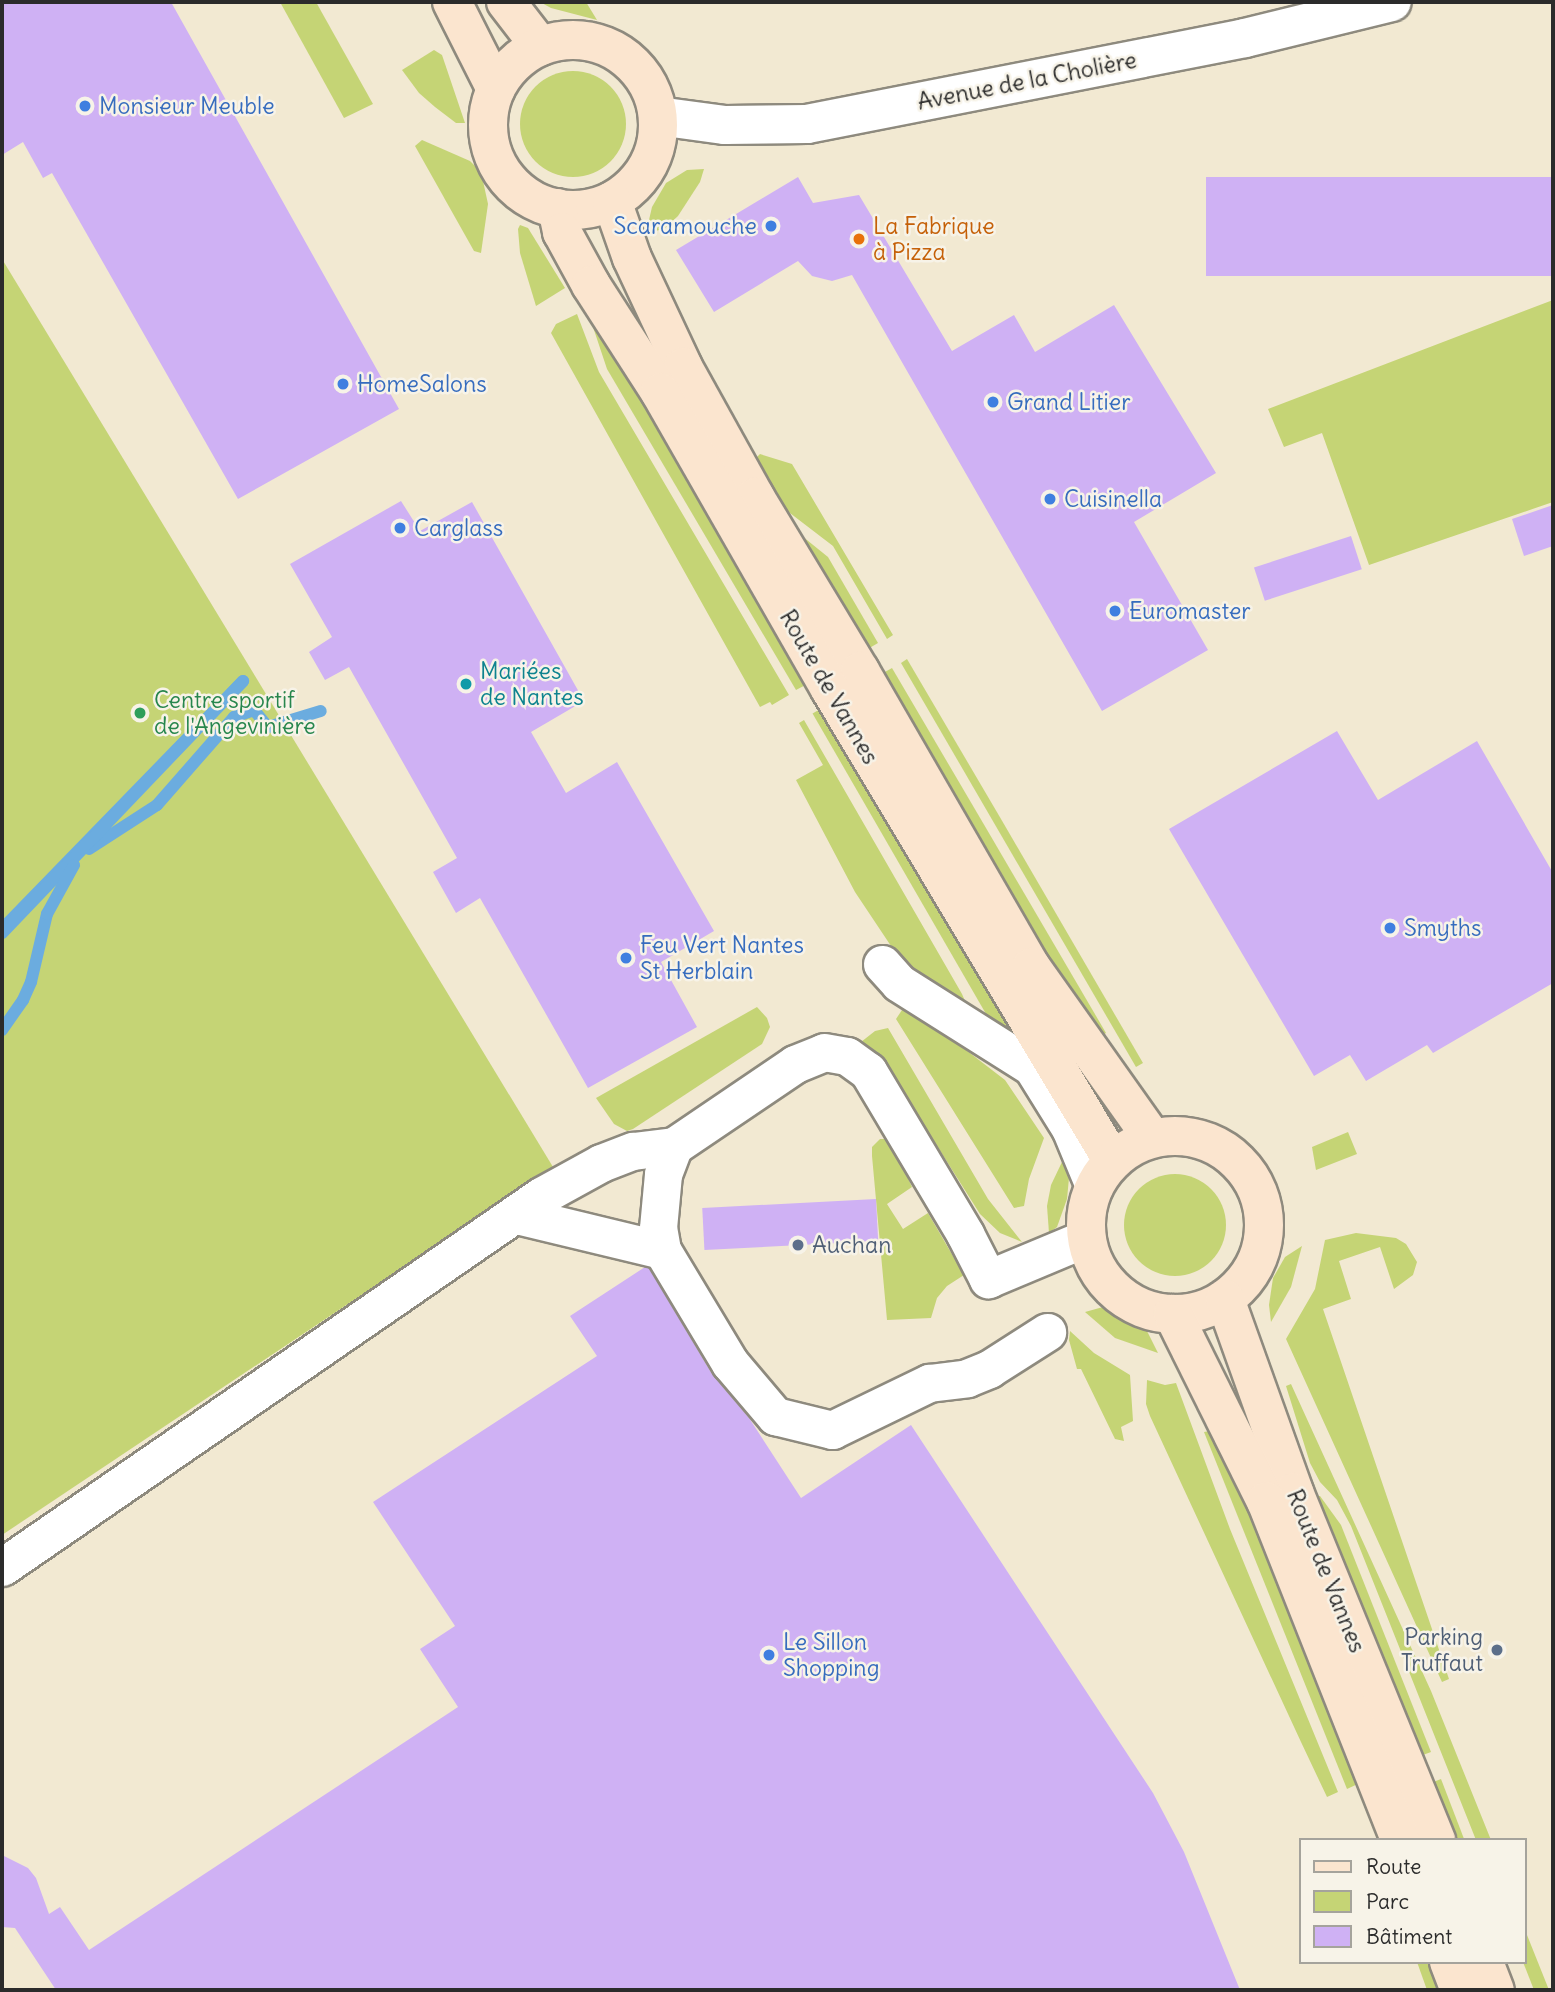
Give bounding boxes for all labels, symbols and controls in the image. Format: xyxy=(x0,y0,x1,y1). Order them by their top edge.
street label: Avenue de la Cholière xyxy=(915,46,1139,116)
place label: Monsieur Meuble xyxy=(99,92,275,120)
marker: Monsieur Meuble xyxy=(77,98,93,114)
place label: Scaramouche xyxy=(614,212,757,240)
place label: La Fabrique à Pizza xyxy=(873,212,995,266)
marker: Scaramouche xyxy=(763,218,779,234)
marker: La Fabrique à Pizza xyxy=(851,231,867,247)
place label: HomeSalons xyxy=(357,370,487,398)
marker: HomeSalons xyxy=(335,376,351,392)
place label: Grand Litier xyxy=(1007,388,1131,416)
marker: Grand Litier xyxy=(985,394,1001,410)
place label: Cuisinella xyxy=(1064,485,1162,513)
marker: Cuisinella xyxy=(1042,491,1058,507)
place label: Carglass xyxy=(414,514,503,542)
marker: Carglass xyxy=(392,520,408,536)
place label: Euromaster xyxy=(1129,597,1251,625)
marker: Euromaster xyxy=(1107,603,1123,619)
street label: Route de Vannes xyxy=(774,605,884,769)
place label: Mariées de Nantes xyxy=(480,657,584,711)
marker: Mariées de Nantes xyxy=(458,676,474,692)
place label: Centre sportif de l'Angevinière xyxy=(154,686,316,740)
marker: Centre sportif de l'Angevinière xyxy=(132,705,148,721)
place label: Smyths xyxy=(1404,914,1481,942)
marker: Smyths xyxy=(1382,920,1398,936)
place label: Feu Vert Nantes St Herblain xyxy=(640,931,804,985)
marker: Feu Vert Nantes St Herblain xyxy=(618,950,634,966)
place label: Auchan xyxy=(812,1231,892,1259)
marker: Auchan xyxy=(790,1237,806,1253)
street label: Route de Vannes xyxy=(1281,1485,1371,1657)
place label: Parking Truffaut xyxy=(1401,1623,1483,1677)
place label: Le Sillon Shopping xyxy=(783,1628,880,1682)
marker: Parking Truffaut xyxy=(1489,1642,1505,1658)
marker: Le Sillon Shopping xyxy=(761,1647,777,1663)
legend xyxy=(1300,1838,1527,1964)
text: Route xyxy=(1366,1853,1421,1880)
text: Parc xyxy=(1366,1888,1409,1915)
text: Bâtiment xyxy=(1366,1923,1452,1950)

